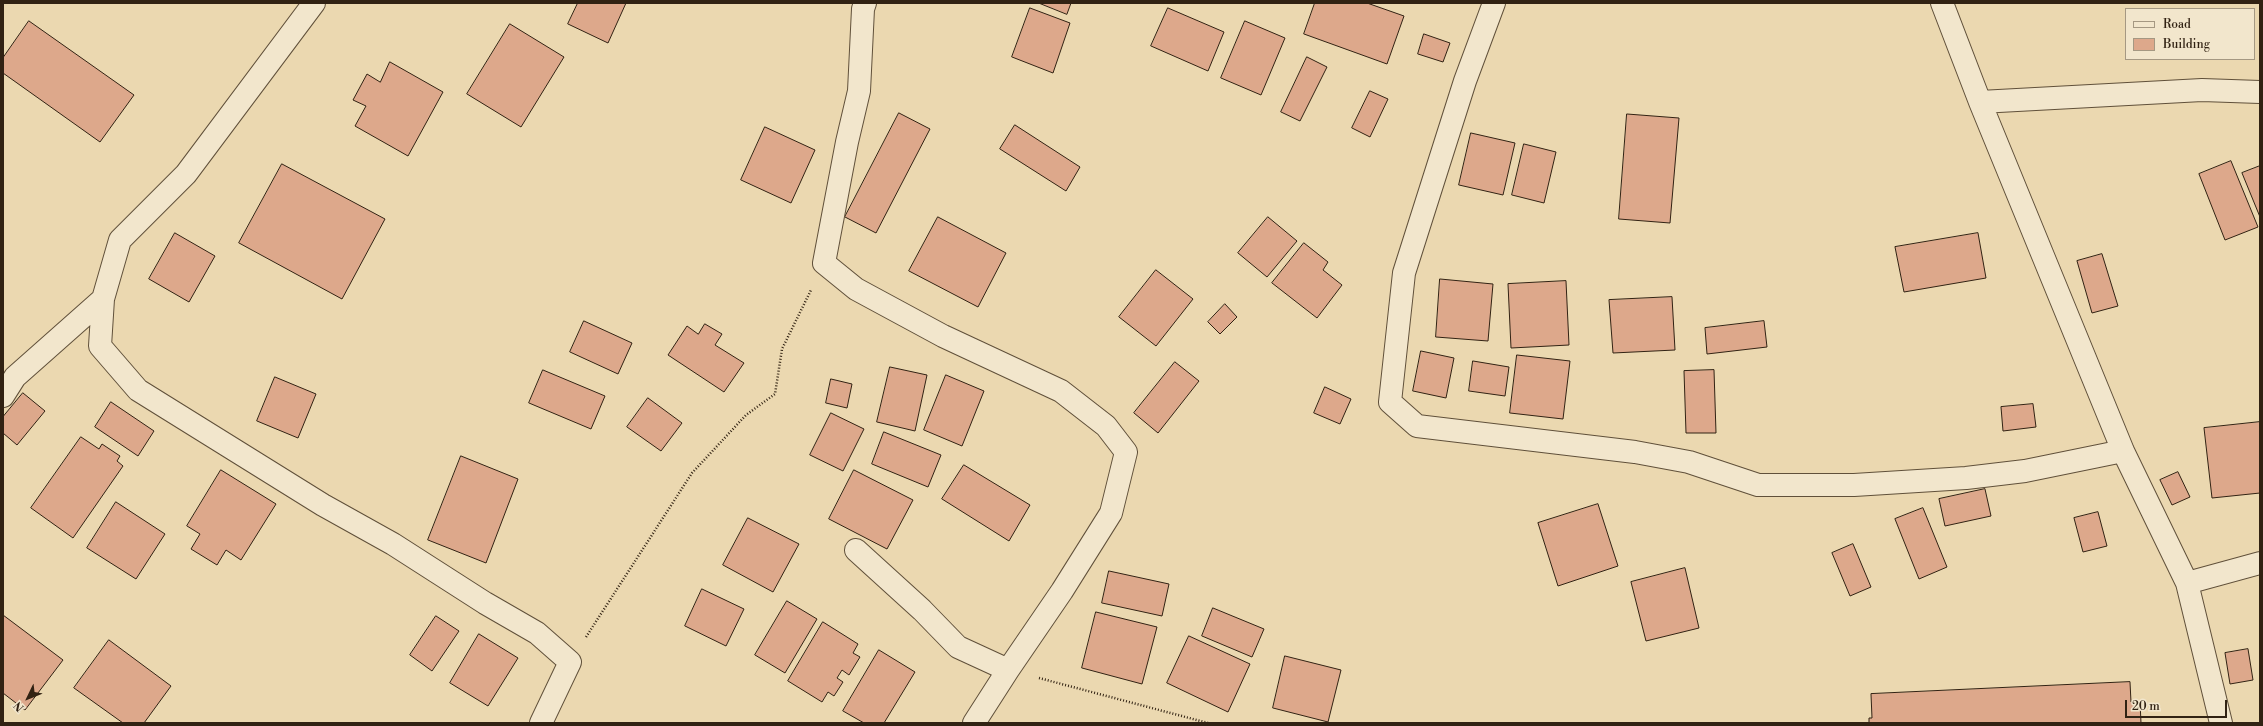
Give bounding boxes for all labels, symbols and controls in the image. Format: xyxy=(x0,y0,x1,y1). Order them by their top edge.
legend xyxy=(2125,8,2255,60)
text: Road xyxy=(2163,17,2191,32)
text: Building xyxy=(2163,37,2210,52)
north arrow xyxy=(8,678,48,718)
scale bar xyxy=(2127,692,2229,718)
text: N xyxy=(11,698,27,714)
text: 20 m xyxy=(2132,699,2160,714)

